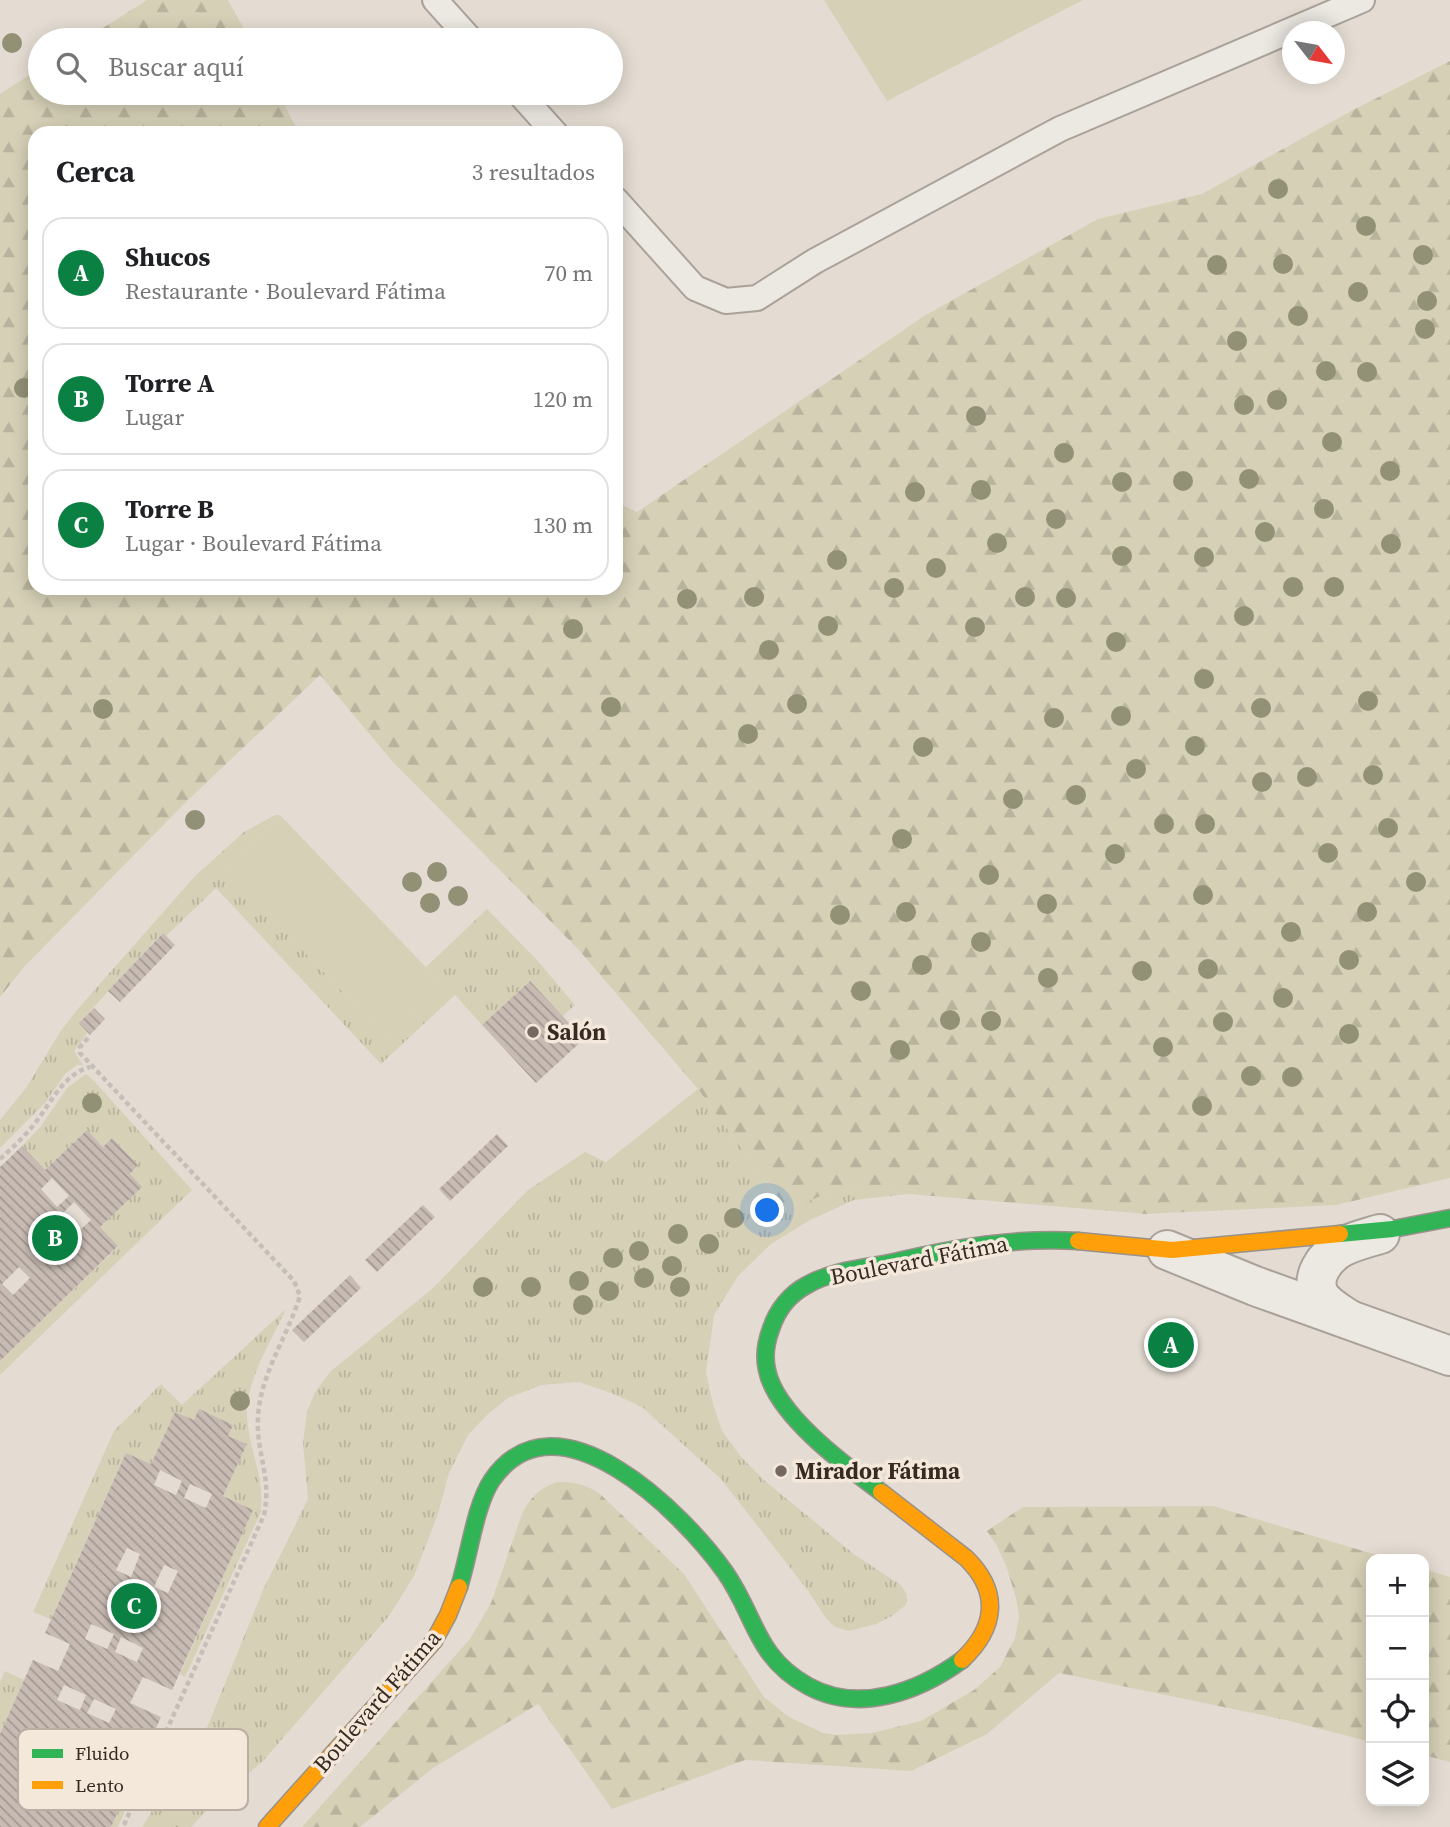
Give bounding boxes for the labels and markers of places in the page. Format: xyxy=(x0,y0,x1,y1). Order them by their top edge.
place label: Salón xyxy=(547,1016,606,1048)
marker: Salón xyxy=(525,1024,541,1040)
pin: B xyxy=(32,1212,78,1264)
pin: A xyxy=(1148,1319,1194,1371)
place label: Mirador Fátima xyxy=(795,1455,961,1487)
marker: Mirador Fátima xyxy=(773,1463,789,1479)
pin: C xyxy=(111,1580,157,1632)

